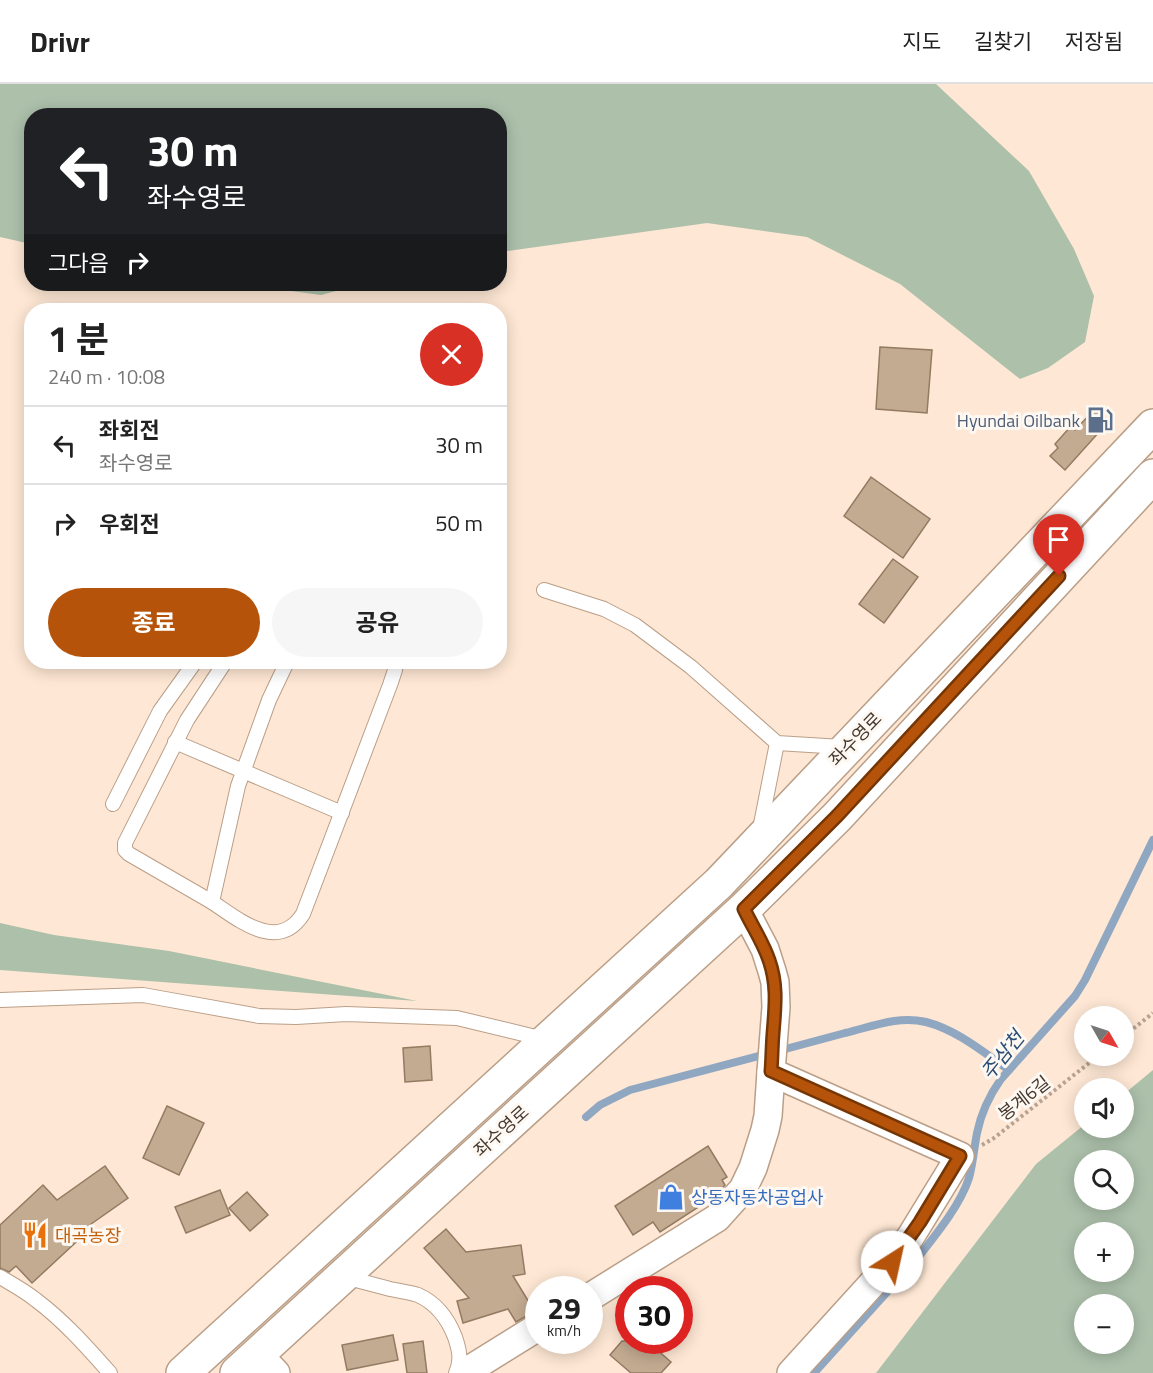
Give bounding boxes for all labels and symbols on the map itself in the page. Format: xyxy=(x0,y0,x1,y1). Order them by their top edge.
fuel station icon: Hyundai Oilbank xyxy=(1085,405,1115,435)
place label: Hyundai Oilbank xyxy=(957,407,1080,434)
pin xyxy=(1033,514,1084,576)
street label: 좌수영로 xyxy=(822,706,888,772)
north arrow xyxy=(1074,1006,1134,1066)
water label: 주삼천 xyxy=(973,1022,1033,1086)
street label: 봉계6길 xyxy=(992,1069,1056,1127)
street label: 좌수영로 xyxy=(467,1099,535,1163)
shop icon: 상동자동차공업사 xyxy=(656,1182,686,1212)
place label: 상동자동차공업사 xyxy=(691,1184,824,1211)
restaurant icon: 대곡농장 xyxy=(20,1220,50,1250)
place label: 대곡농장 xyxy=(55,1222,121,1249)
position arrow xyxy=(860,1230,924,1294)
speed limit sign: 30 xyxy=(615,1276,693,1354)

